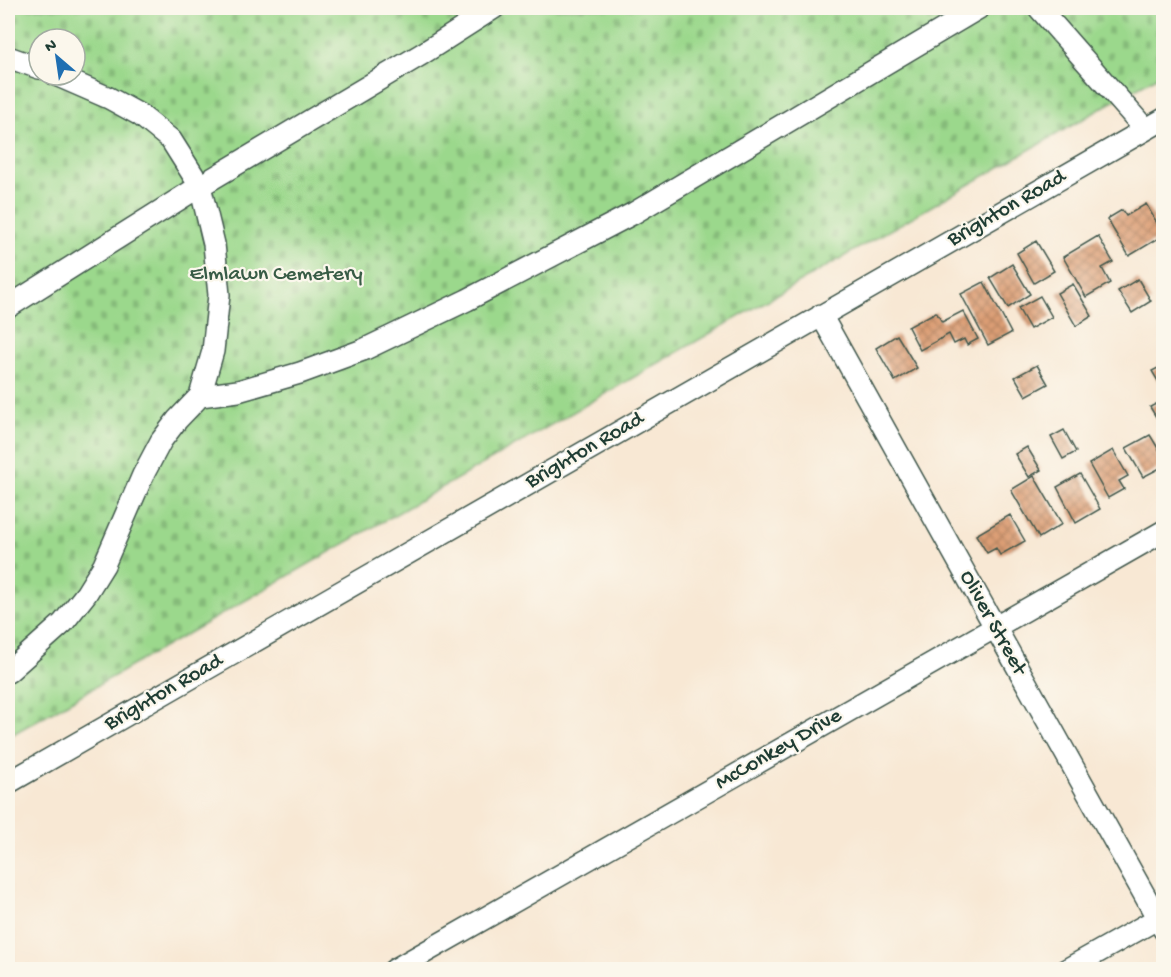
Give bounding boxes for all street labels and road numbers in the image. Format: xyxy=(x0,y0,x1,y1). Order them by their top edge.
street label: Brighton Road xyxy=(942,164,1073,254)
street label: Brighton Road xyxy=(520,406,651,496)
street label: Oliver Street xyxy=(953,566,1032,682)
street label: Brighton Road xyxy=(99,648,230,738)
street label: McConkey Drive xyxy=(711,703,847,797)

